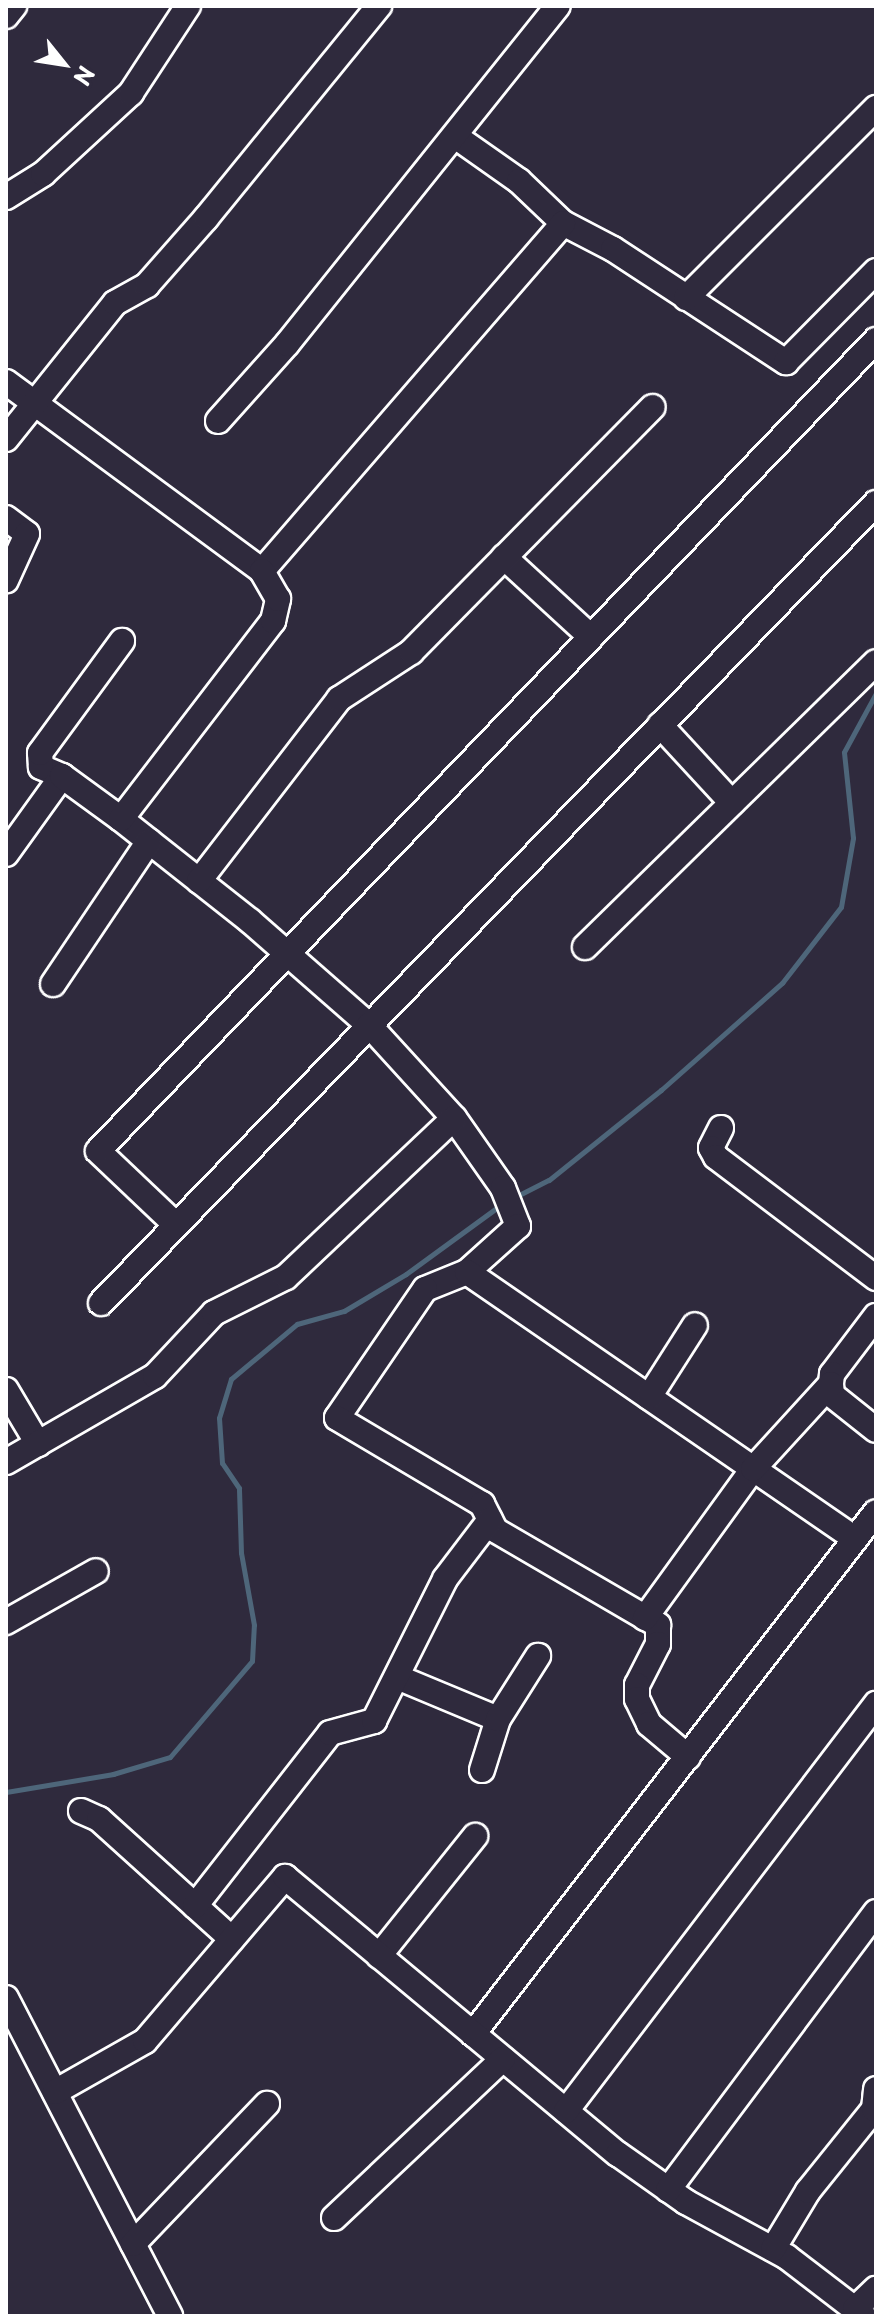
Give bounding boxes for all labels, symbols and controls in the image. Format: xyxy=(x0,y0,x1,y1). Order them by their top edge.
north arrow xyxy=(24,24,104,104)
text: N xyxy=(67,60,104,92)

